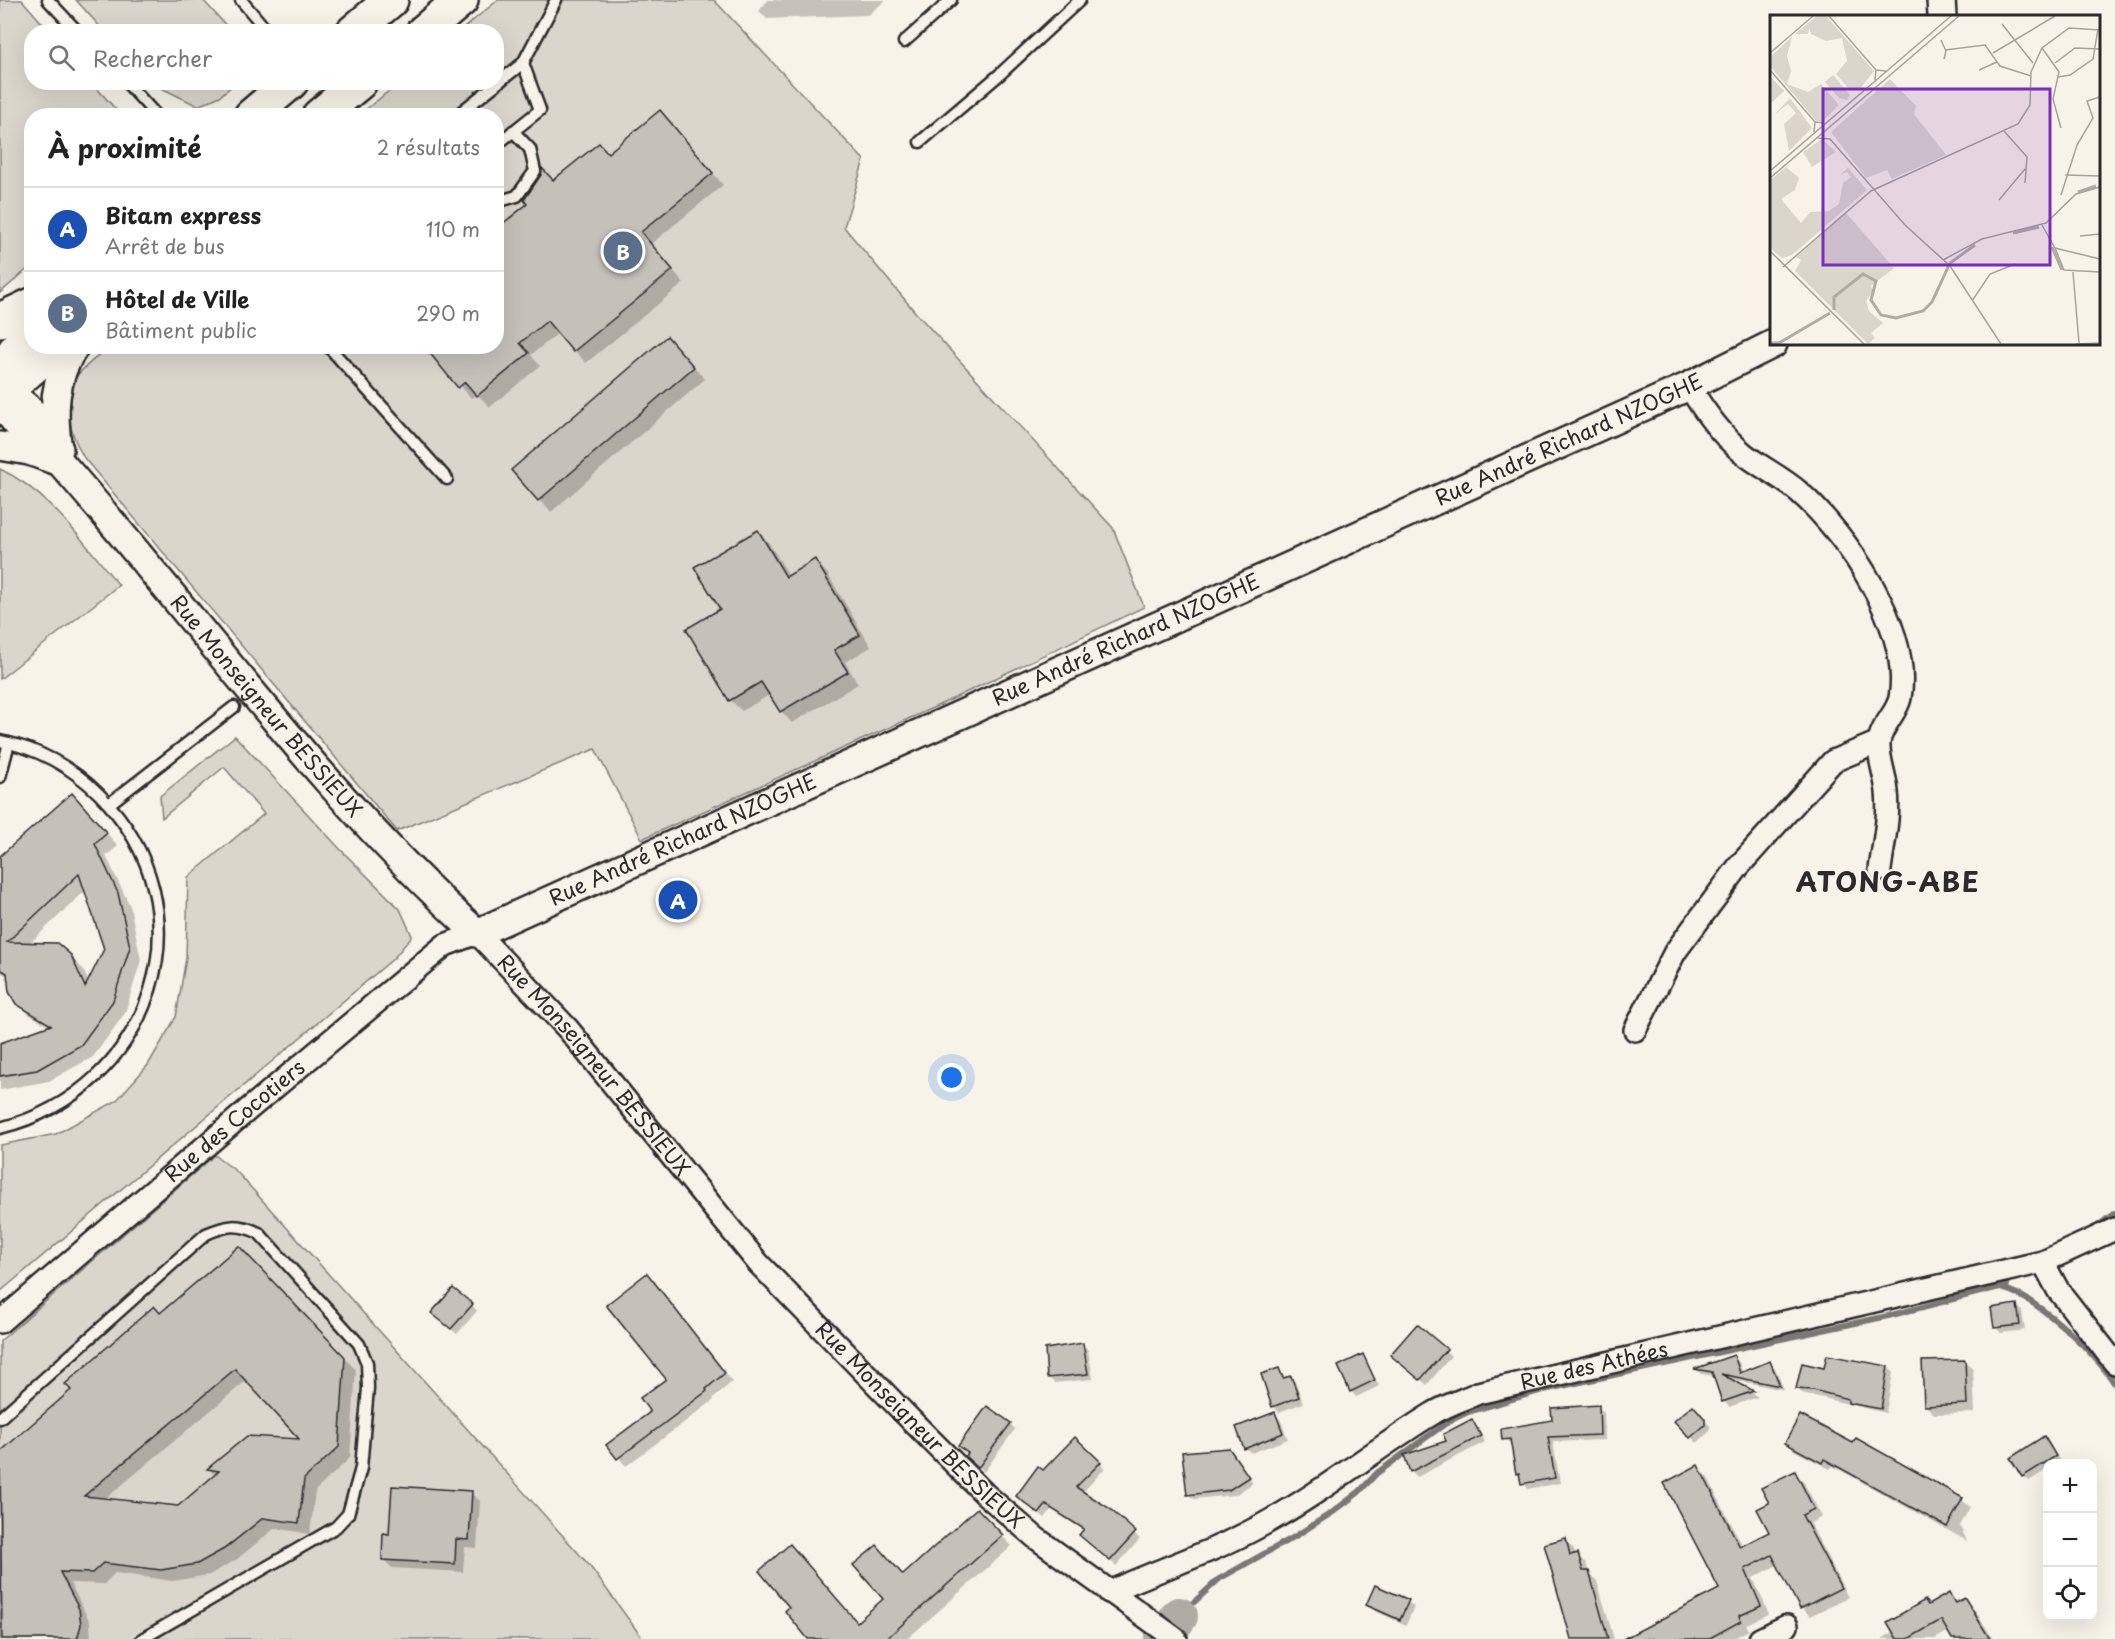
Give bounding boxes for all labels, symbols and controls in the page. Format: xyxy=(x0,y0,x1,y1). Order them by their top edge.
inset map xyxy=(1770,15,2100,345)
search box xyxy=(24,24,504,90)
icon: search xyxy=(45,41,78,74)
text: Rechercher xyxy=(93,41,212,74)
text: À proximité xyxy=(48,128,202,167)
text: 2 résultats xyxy=(377,132,480,162)
text: Bitam express xyxy=(105,198,261,231)
text: A xyxy=(60,214,75,244)
text: 110 m xyxy=(426,214,480,244)
pin: B xyxy=(604,228,642,274)
text: Arrêt de bus xyxy=(105,231,225,261)
text: Hôtel de Ville xyxy=(105,282,249,315)
text: B xyxy=(61,298,74,328)
text: 290 m xyxy=(416,298,480,328)
text: Bâtiment public xyxy=(105,315,257,345)
street label: Rue André Richard NZOGHE xyxy=(1429,364,1707,513)
street label: Rue André Richard NZOGHE xyxy=(986,564,1264,713)
street label: Rue Monseigneur BESSIEUX xyxy=(164,587,371,824)
street label: Rue André Richard NZOGHE xyxy=(545,768,821,914)
district label: ATONG-ABE xyxy=(1796,860,1980,901)
pin: A xyxy=(658,878,698,922)
street label: Rue Monseigneur BESSIEUX xyxy=(491,946,699,1182)
street label: Rue des Cocotiers xyxy=(156,1051,311,1189)
your location xyxy=(937,1063,966,1092)
street label: Rue Monseigneur BESSIEUX xyxy=(809,1313,1032,1535)
street label: Rue des Athées xyxy=(1517,1332,1671,1397)
map controls xyxy=(2043,1459,2097,1621)
button: + xyxy=(2043,1459,2097,1513)
button: − xyxy=(2043,1513,2097,1567)
button: locate xyxy=(2043,1567,2097,1621)

